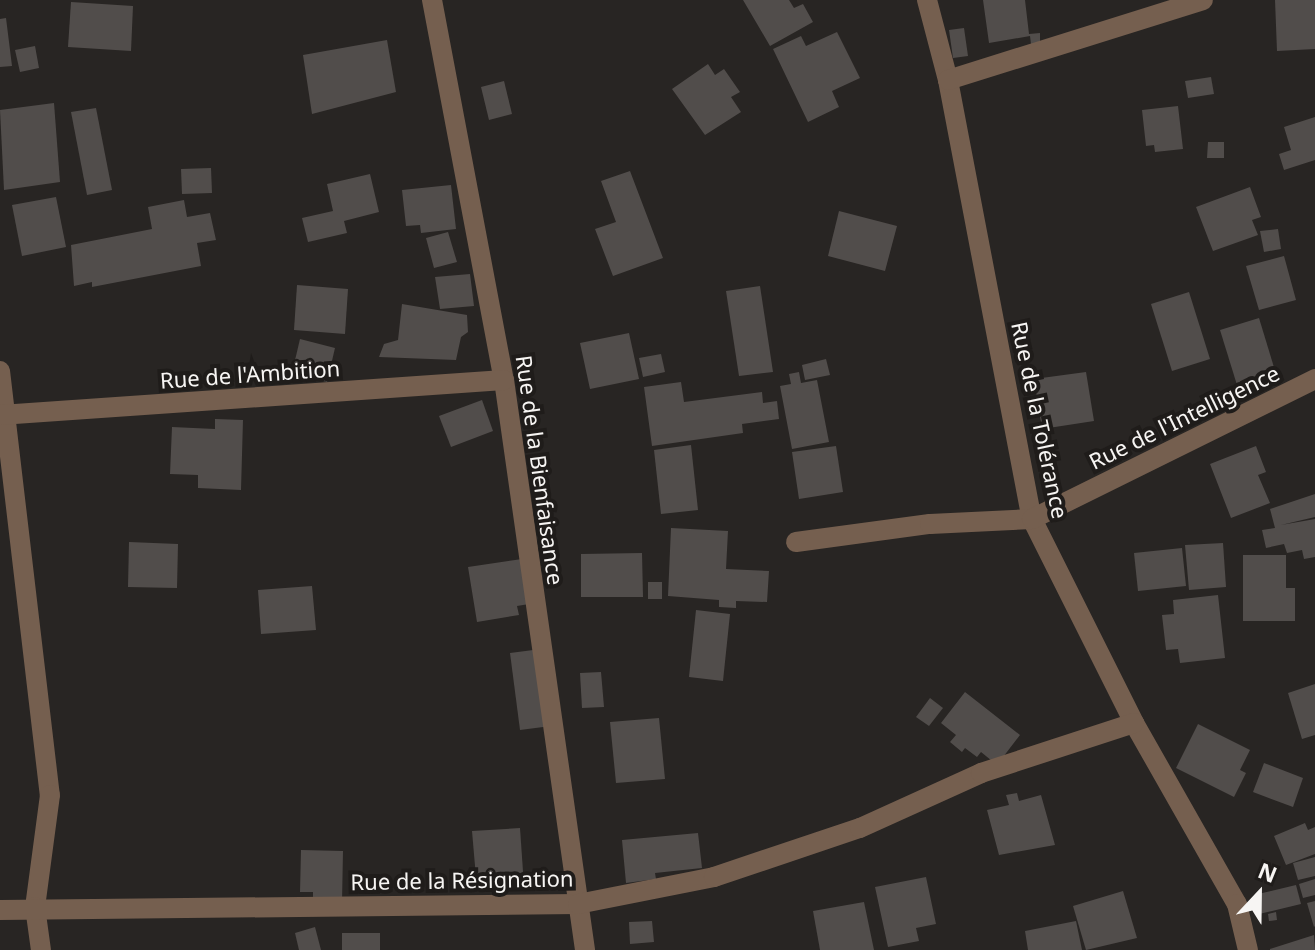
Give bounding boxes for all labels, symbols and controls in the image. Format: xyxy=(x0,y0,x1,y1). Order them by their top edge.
street label: Rue de la Tolérance xyxy=(1006,319,1074,521)
street label: Rue de la Bienfaisance xyxy=(511,353,569,587)
street label: Rue de l'Ambition xyxy=(159,355,341,393)
street label: Rue de l'Intelligence xyxy=(1084,359,1284,475)
north arrow xyxy=(1219,854,1299,934)
text: N xyxy=(1254,854,1282,889)
street label: Rue de la Résignation xyxy=(350,865,574,895)

